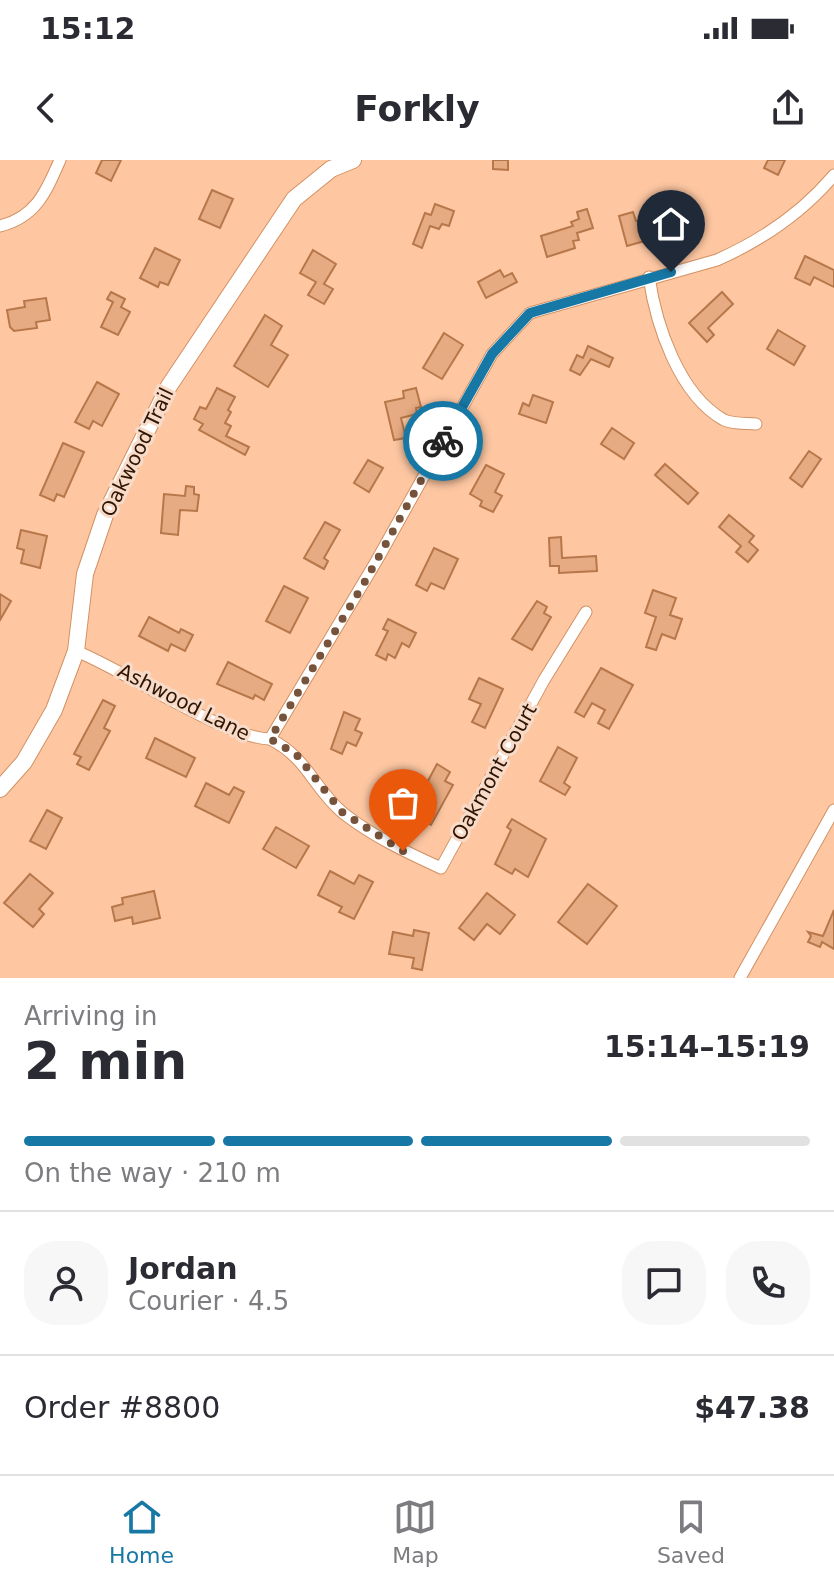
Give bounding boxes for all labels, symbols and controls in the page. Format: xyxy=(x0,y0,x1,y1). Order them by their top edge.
text: 15:12 xyxy=(40,11,136,46)
icon: back xyxy=(24,86,68,130)
icon: share xyxy=(766,86,810,130)
text: Forkly xyxy=(354,88,480,129)
pin xyxy=(637,190,705,272)
icon: home xyxy=(649,202,693,246)
street label: Oakwood Trail xyxy=(95,384,179,520)
courier xyxy=(403,401,483,481)
icon: bike xyxy=(421,419,465,463)
street label: Ashwood Lane xyxy=(114,658,254,746)
street label: Oakmont Court xyxy=(446,699,542,845)
pin xyxy=(369,769,437,851)
icon: bag xyxy=(381,781,425,825)
text: Arriving in xyxy=(24,1001,158,1031)
text: 15:14–15:19 xyxy=(604,1029,810,1064)
text: 2 min xyxy=(24,1031,187,1091)
text: On the way · 210 m xyxy=(24,1158,281,1188)
button: person xyxy=(24,1241,108,1325)
button: chat xyxy=(622,1241,706,1325)
button: phone xyxy=(726,1241,810,1325)
text: Jordan xyxy=(128,1251,238,1286)
text: Courier · 4.5 xyxy=(128,1286,289,1316)
text: Order #8800 xyxy=(24,1390,220,1425)
text: $47.38 xyxy=(694,1390,810,1425)
tab: Home xyxy=(109,1495,174,1568)
tab: Map xyxy=(392,1495,439,1568)
tab: Saved xyxy=(657,1495,725,1568)

